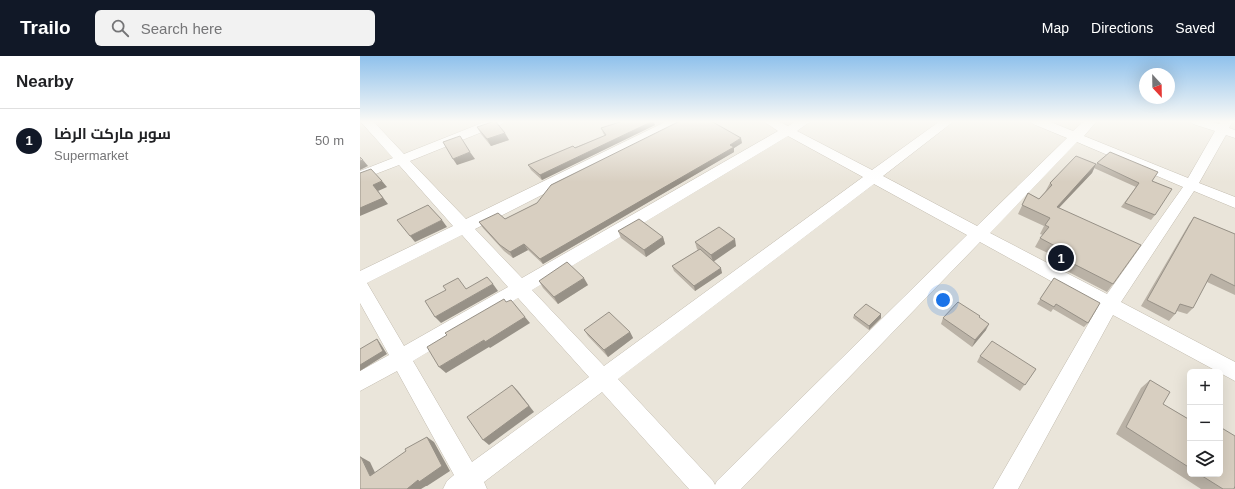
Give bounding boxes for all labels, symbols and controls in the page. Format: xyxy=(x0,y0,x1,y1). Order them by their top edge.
search box xyxy=(95,10,375,46)
text: Trailo xyxy=(20,17,71,38)
icon: search xyxy=(109,17,131,39)
text: Search here xyxy=(141,20,222,37)
text: Map xyxy=(1042,20,1069,36)
text: Directions xyxy=(1091,20,1153,36)
text: Saved xyxy=(1175,20,1215,36)
north arrow xyxy=(1139,68,1175,104)
text: Nearby xyxy=(16,72,74,91)
text: سوبر ماركت الرضا xyxy=(54,125,171,142)
text: 1 xyxy=(25,133,33,148)
text: 50 m xyxy=(315,133,344,148)
text: Supermarket xyxy=(54,148,128,163)
pin: 1 xyxy=(1048,243,1074,273)
your location xyxy=(933,290,953,310)
map controls xyxy=(1187,369,1223,477)
button: + xyxy=(1187,369,1223,405)
button: − xyxy=(1187,405,1223,441)
button: layers xyxy=(1187,441,1223,477)

